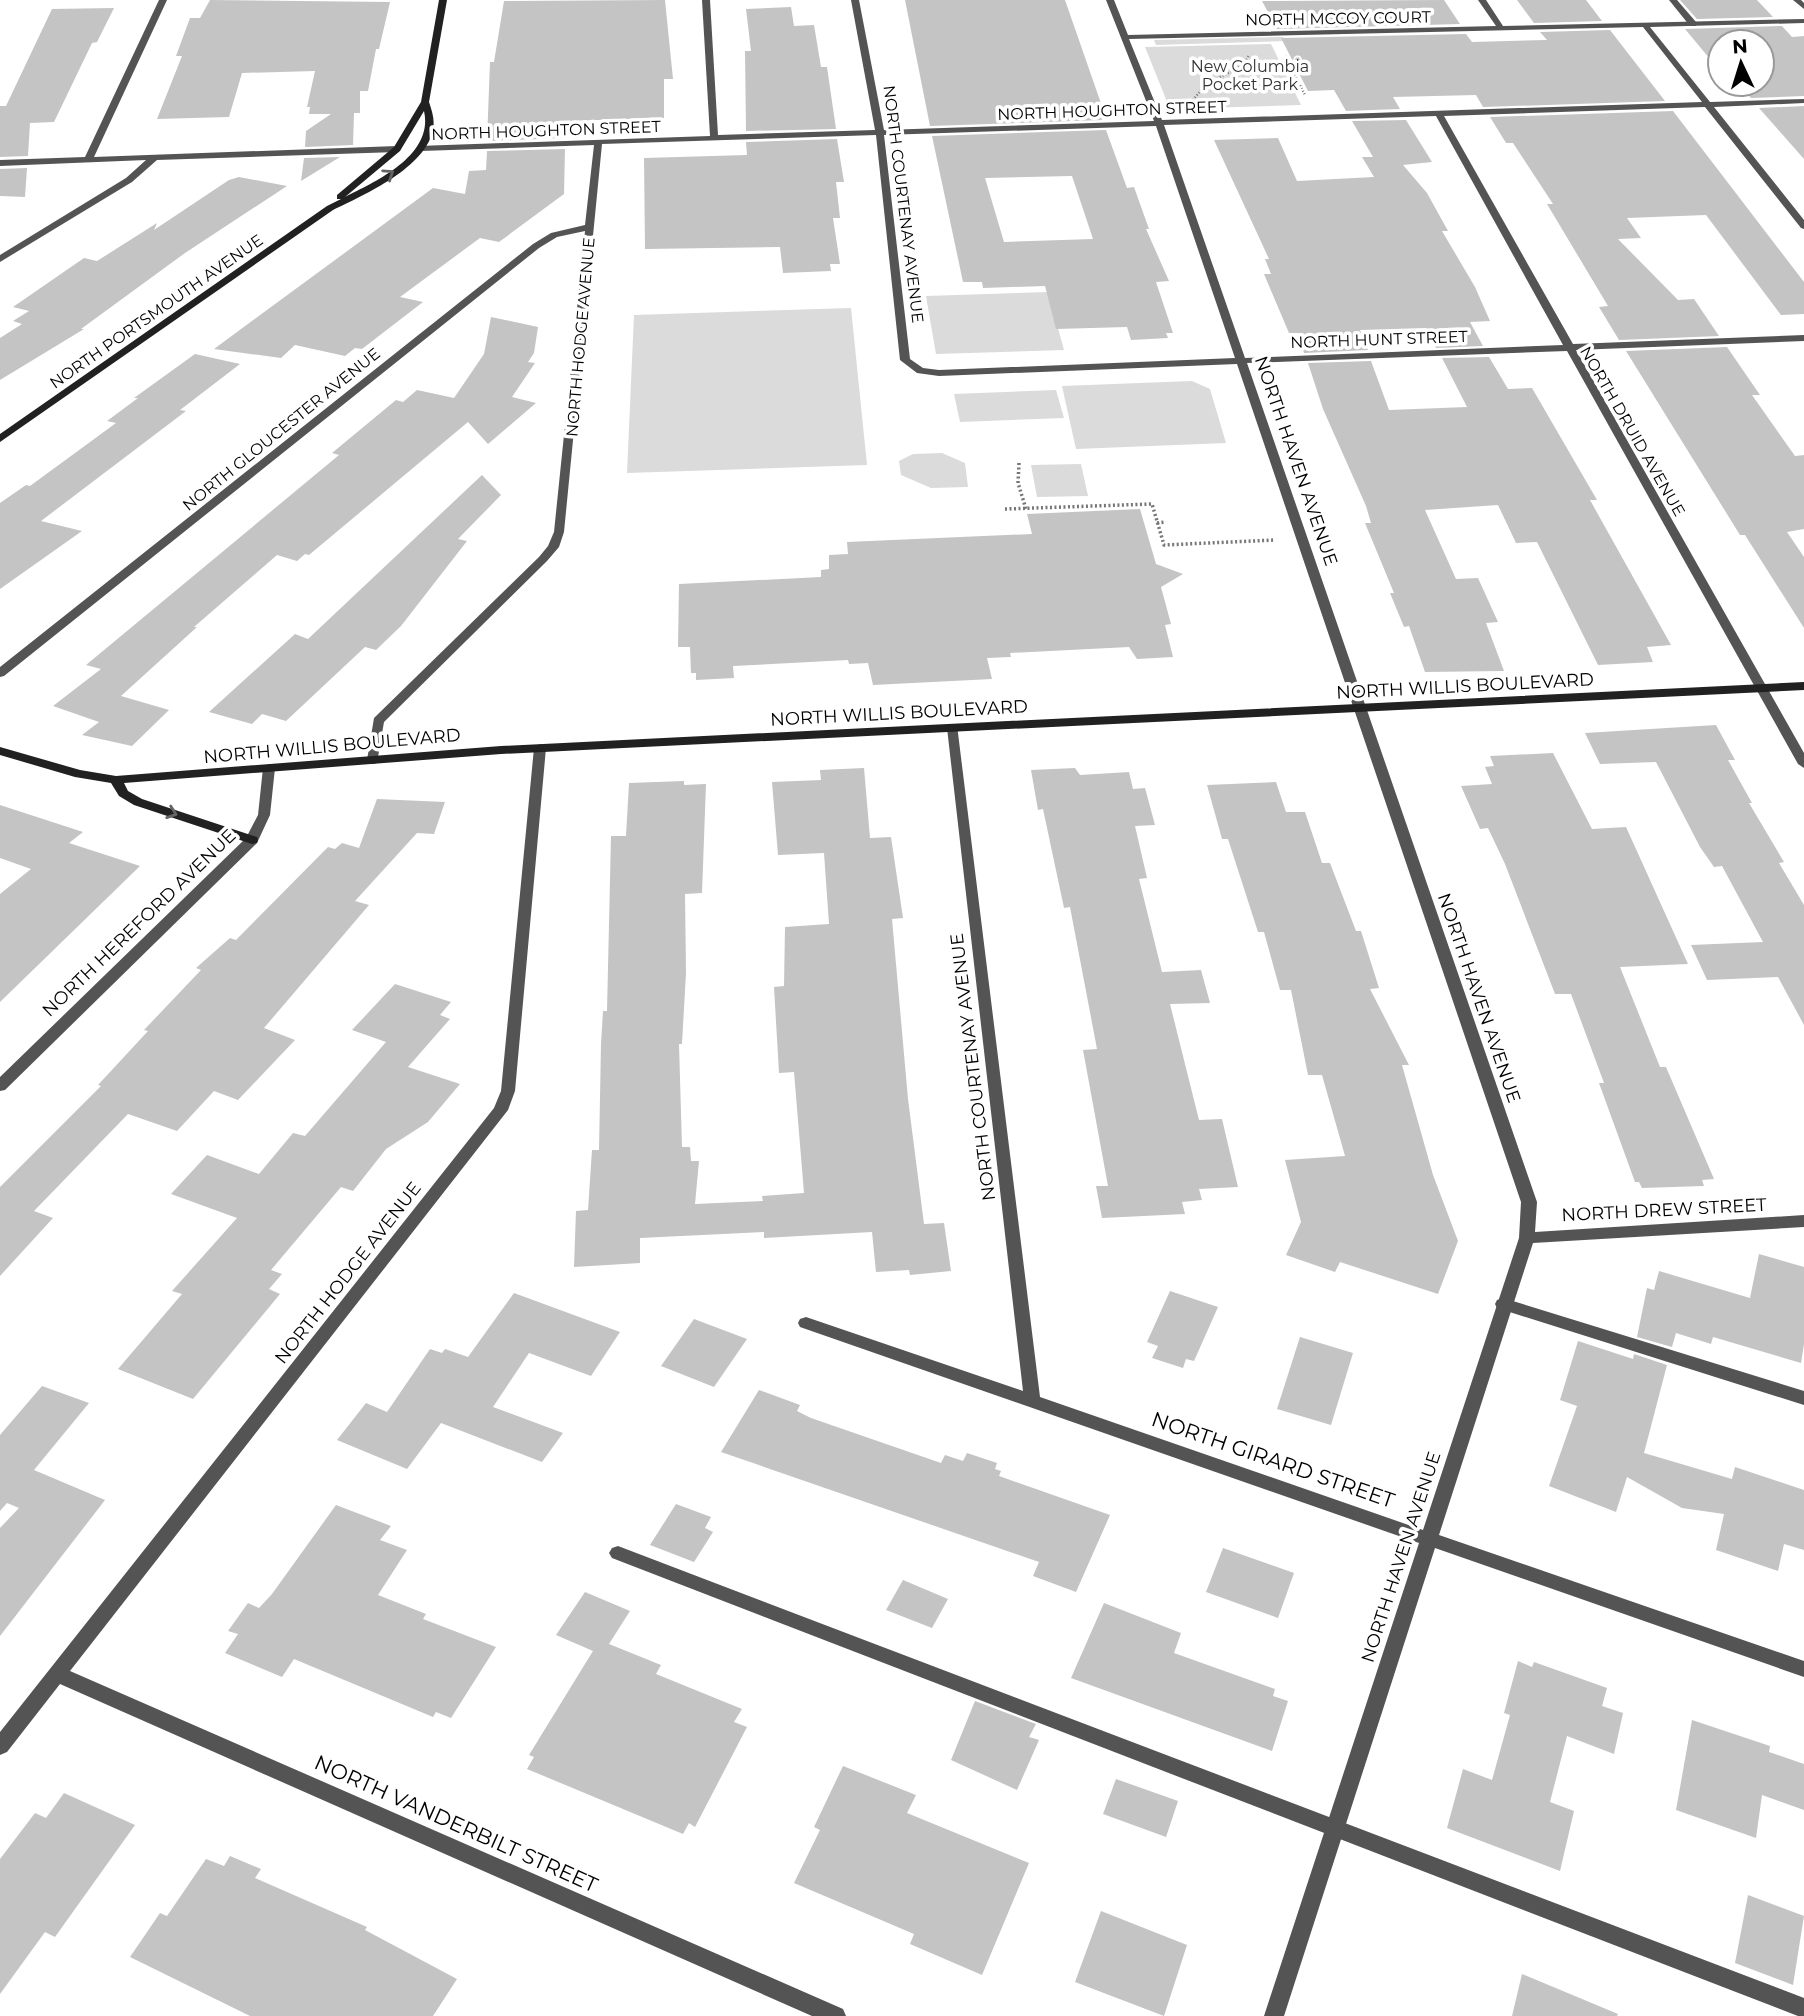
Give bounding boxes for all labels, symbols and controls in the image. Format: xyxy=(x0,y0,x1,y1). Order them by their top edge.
street label: NORTH MCCOY COURT xyxy=(1245,7,1432,30)
north arrow xyxy=(1706,28,1776,98)
text: N xyxy=(1731,35,1748,59)
park label: New Columbia Pocket Park xyxy=(1191,57,1309,94)
street label: NORTH COURTENAY AVENUE xyxy=(879,84,928,324)
street label: NORTH HOUGHTON STREET xyxy=(997,97,1228,124)
street label: NORTH HOUGHTON STREET xyxy=(431,117,662,144)
one-way arrow xyxy=(381,170,394,182)
street label: NORTH PORTSMOUTH AVENUE xyxy=(46,230,267,393)
street label: NORTH HODGE AVENUE xyxy=(562,237,599,438)
street label: NORTH HUNT STREET xyxy=(1290,327,1469,352)
street label: NORTH DRUID AVENUE xyxy=(1576,343,1689,520)
street label: NORTH GLOUCESTER AVENUE xyxy=(179,344,384,515)
street label: NORTH HAVEN AVENUE xyxy=(1250,353,1342,569)
street label: NORTH WILLIS BOULEVARD xyxy=(1336,668,1594,704)
street label: NORTH WILLIS BOULEVARD xyxy=(770,695,1028,731)
street label: NORTH WILLIS BOULEVARD xyxy=(203,724,461,768)
one-way arrow xyxy=(165,805,177,820)
street label: NORTH HEREFORD AVENUE xyxy=(38,825,240,1021)
street label: NORTH HAVEN AVENUE xyxy=(1433,890,1525,1106)
street label: NORTH COURTENAY AVENUE xyxy=(946,932,1000,1202)
street label: NORTH HODGE AVENUE xyxy=(270,1178,426,1368)
street label: NORTH DREW STREET xyxy=(1561,1194,1768,1226)
street label: NORTH GIRARD STREET xyxy=(1148,1406,1398,1513)
street label: NORTH HAVEN AVENUE xyxy=(1356,1449,1446,1665)
street label: NORTH VANDERBILT STREET xyxy=(311,1750,602,1897)

